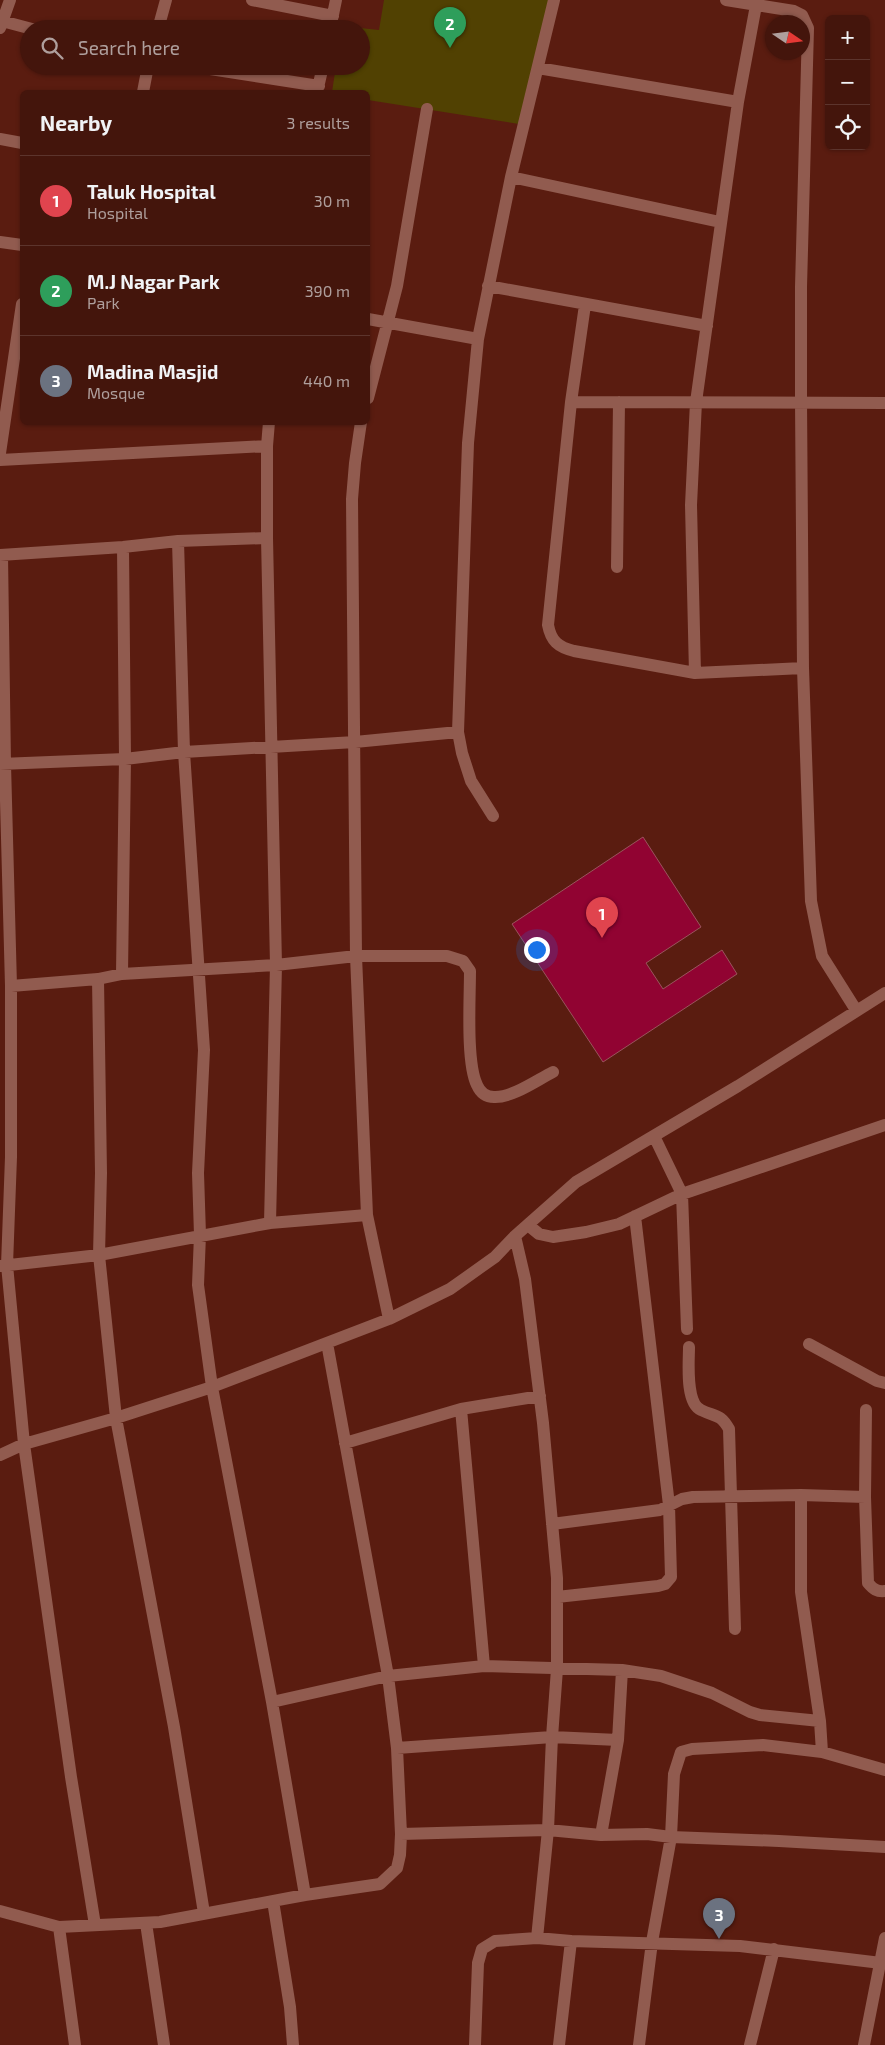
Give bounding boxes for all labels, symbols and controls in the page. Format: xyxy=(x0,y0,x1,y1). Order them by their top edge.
pin: 2 xyxy=(434,7,466,48)
north arrow xyxy=(765,15,810,60)
map controls xyxy=(825,15,870,150)
button: + xyxy=(825,15,870,60)
search box xyxy=(20,20,370,75)
icon: search xyxy=(38,34,66,62)
text: Search here xyxy=(78,36,180,59)
button: − xyxy=(825,60,870,105)
button: locate xyxy=(825,105,870,150)
text: Nearby xyxy=(40,110,112,135)
text: 3 results xyxy=(287,113,350,132)
text: Taluk Hospital xyxy=(87,180,216,203)
text: 1 xyxy=(53,191,59,210)
text: 30 m xyxy=(314,191,350,210)
text: Hospital xyxy=(87,203,148,222)
text: M.J Nagar Park xyxy=(87,270,220,293)
text: 2 xyxy=(51,281,61,300)
text: 390 m xyxy=(305,281,350,300)
text: Park xyxy=(87,293,120,312)
text: Madina Masjid xyxy=(87,360,218,383)
text: 3 xyxy=(51,371,61,390)
text: 440 m xyxy=(303,371,350,390)
text: Mosque xyxy=(87,383,145,402)
pin: 1 xyxy=(586,897,618,938)
your location xyxy=(524,937,550,963)
pin: 3 xyxy=(703,1898,735,1939)

